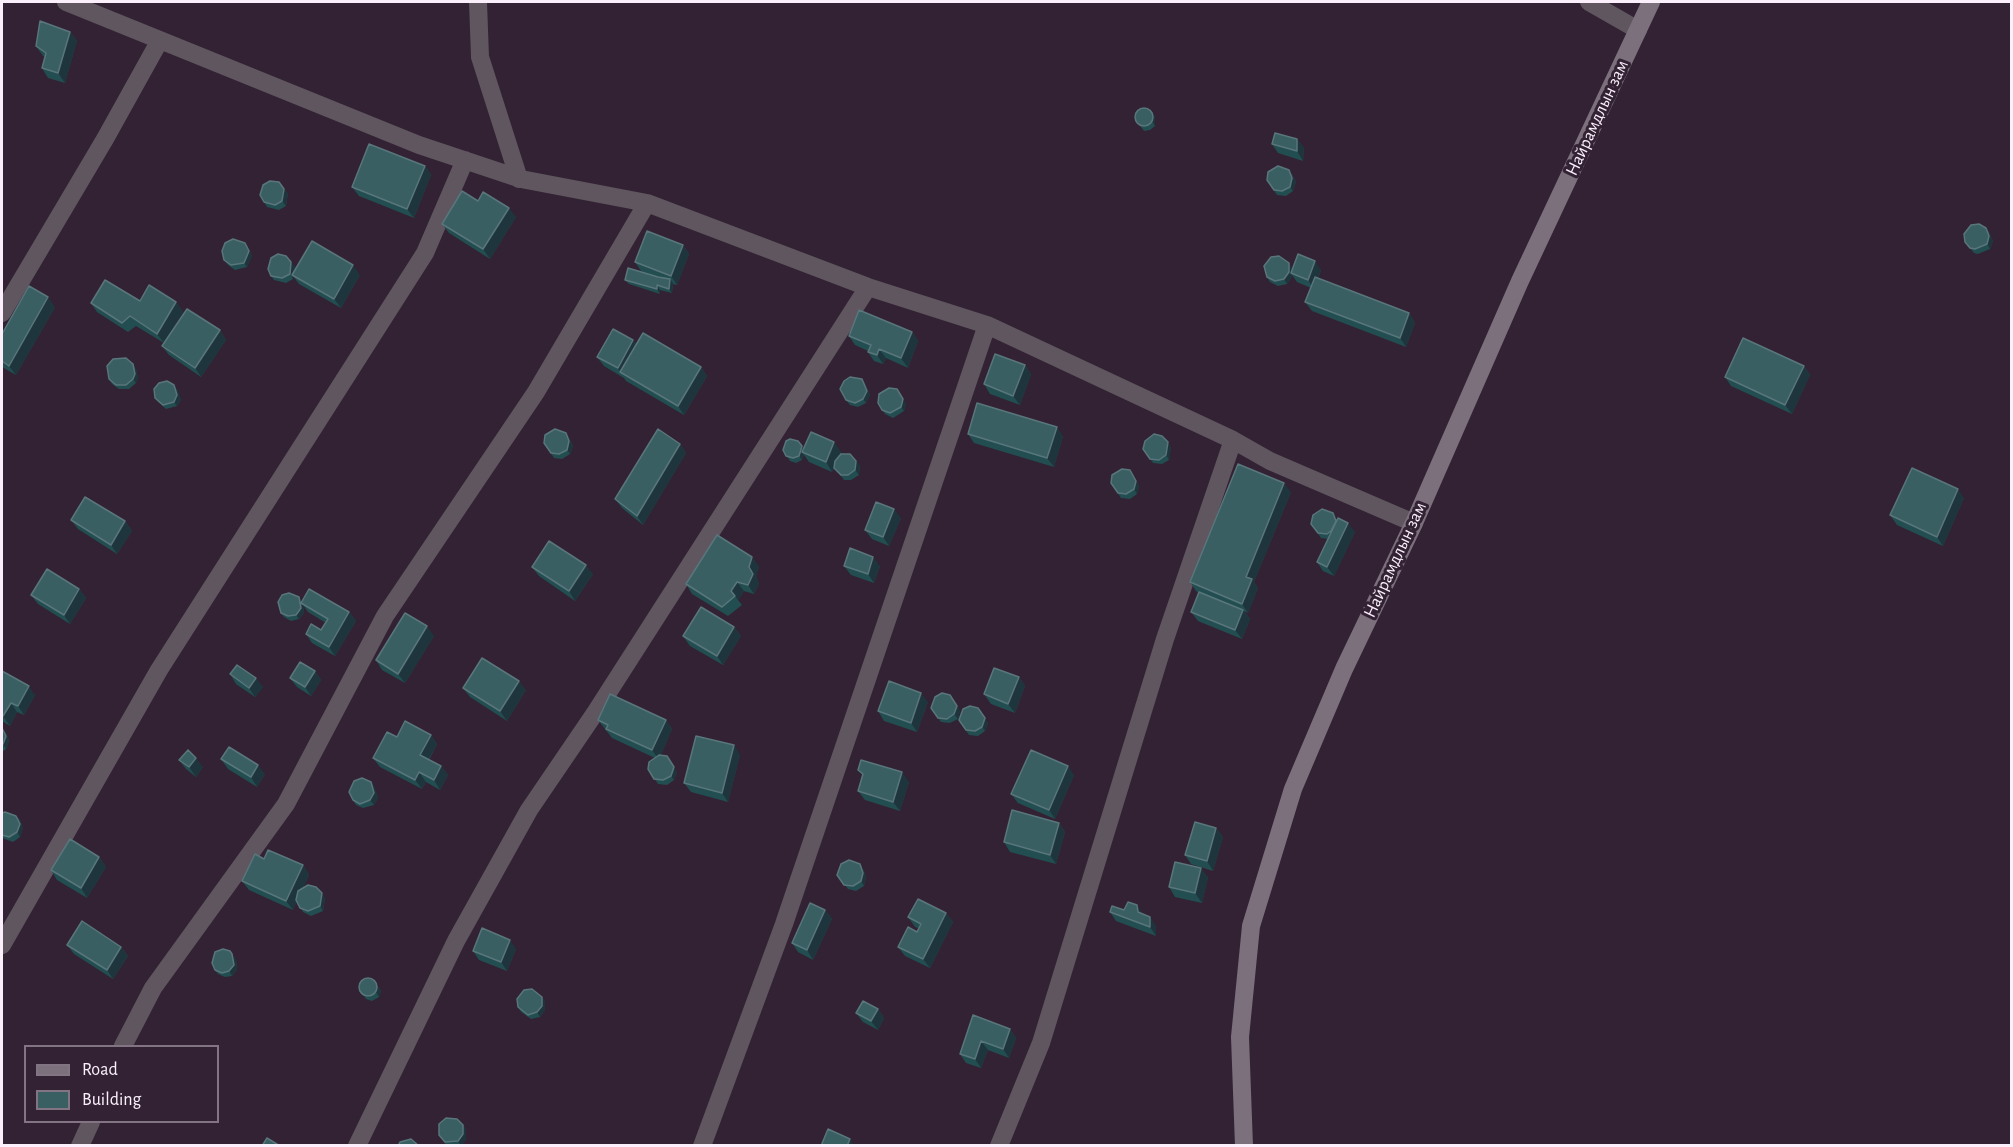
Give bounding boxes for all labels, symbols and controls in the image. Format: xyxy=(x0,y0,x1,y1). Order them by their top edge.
street label: Найрамдлын зам xyxy=(1561,57,1633,179)
street label: Найрамдлын зам xyxy=(1359,499,1431,621)
legend xyxy=(24,1045,219,1123)
text: Road xyxy=(82,1061,118,1079)
text: Building xyxy=(82,1091,141,1109)

